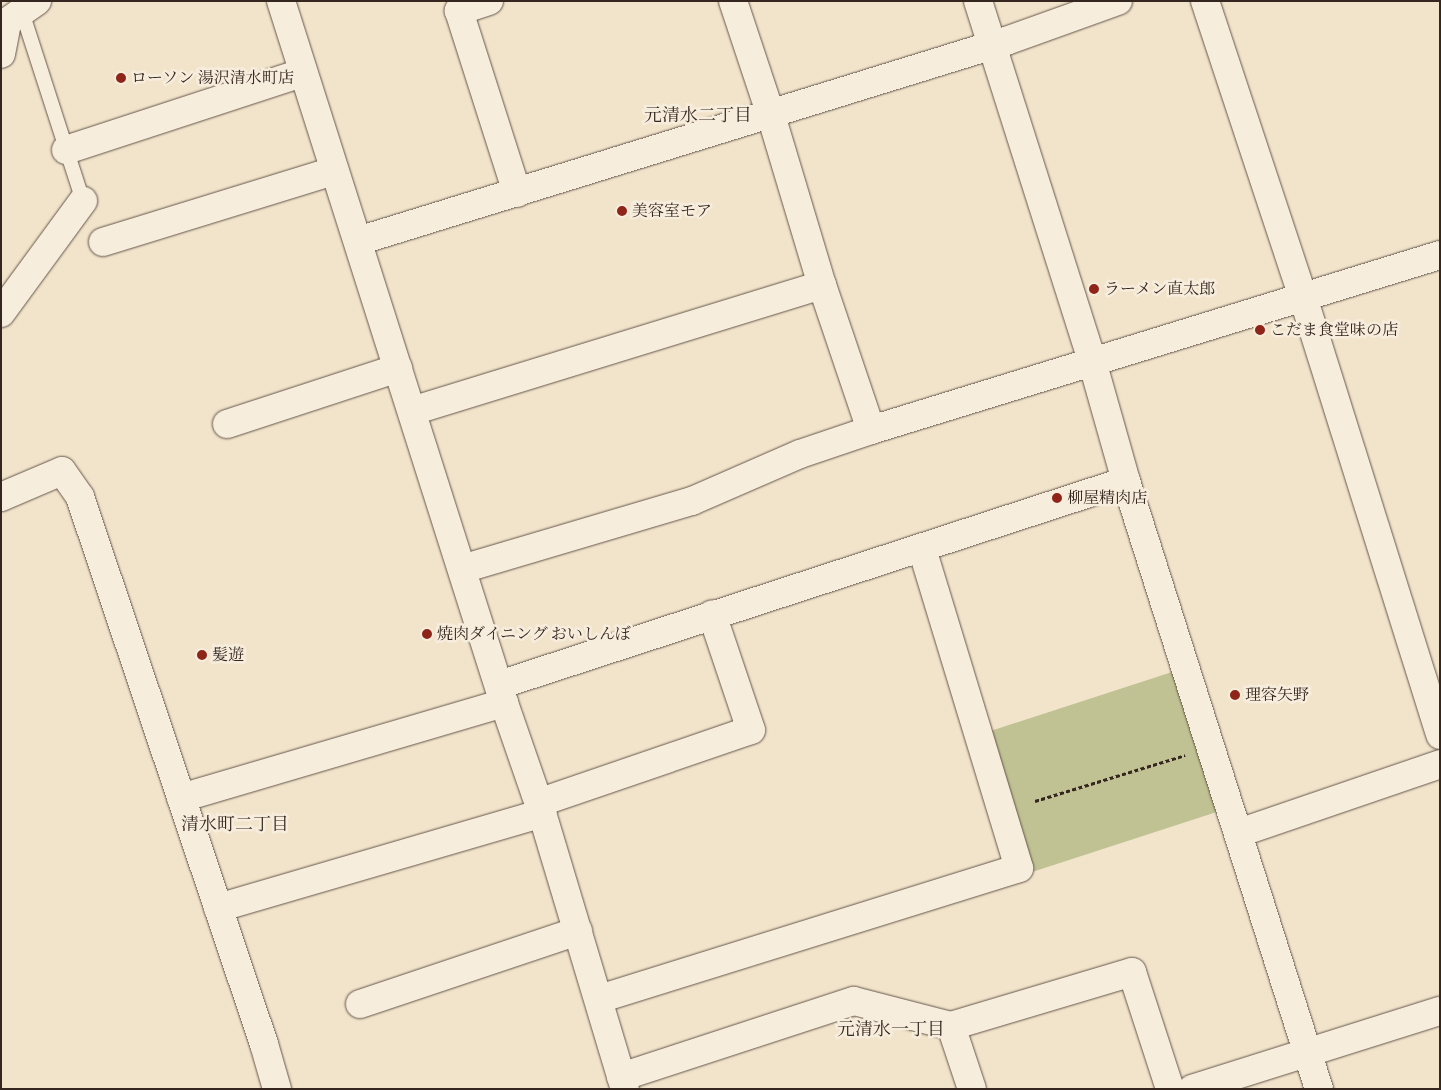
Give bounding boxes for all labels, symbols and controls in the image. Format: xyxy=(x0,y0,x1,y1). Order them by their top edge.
place label: ローソン 湯沢清水町店 xyxy=(131,68,294,88)
marker: ローソン 湯沢清水町店 xyxy=(115,72,127,84)
district label: 元清水二丁目 xyxy=(644,105,752,127)
place label: 美容室モア xyxy=(632,201,712,221)
marker: 美容室モア xyxy=(616,205,628,217)
place label: ラーメン直太郎 xyxy=(1104,279,1216,299)
marker: ラーメン直太郎 xyxy=(1088,283,1100,295)
place label: こだま食堂味の店 xyxy=(1270,320,1398,340)
marker: こだま食堂味の店 xyxy=(1254,324,1266,336)
place label: 柳屋精肉店 xyxy=(1067,488,1147,508)
marker: 柳屋精肉店 xyxy=(1051,492,1063,504)
place label: 焼肉ダイニング おいしんぼ xyxy=(437,624,632,644)
marker: 焼肉ダイニング おいしんぼ xyxy=(421,628,433,640)
place label: 髪遊 xyxy=(212,645,244,665)
marker: 髪遊 xyxy=(196,649,208,661)
place label: 理容矢野 xyxy=(1245,685,1309,705)
marker: 理容矢野 xyxy=(1229,689,1241,701)
district label: 清水町二丁目 xyxy=(181,814,289,836)
district label: 元清水一丁目 xyxy=(837,1019,945,1041)

